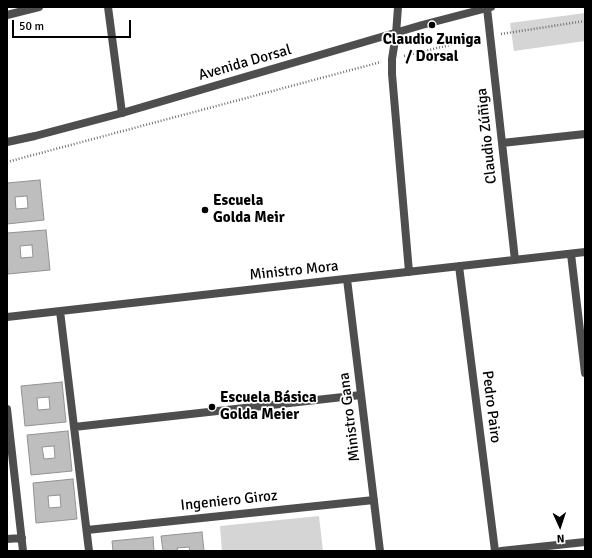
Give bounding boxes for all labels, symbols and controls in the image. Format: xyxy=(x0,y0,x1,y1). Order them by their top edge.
scale bar xyxy=(14,12,133,38)
text: 50 m xyxy=(19,19,44,34)
marker: Claudio Zuniga / Dorsal xyxy=(427,20,437,30)
place label: Claudio Zuniga / Dorsal xyxy=(383,31,481,66)
street label: Avenida Dorsal xyxy=(196,41,294,85)
street label: Claudio Zúñiga xyxy=(473,87,501,185)
place label: Escuela Golda Meir xyxy=(213,192,285,227)
marker: Escuela Golda Meir xyxy=(200,205,210,215)
street label: Ministro Mora xyxy=(249,257,339,285)
street label: Pedro Pairo xyxy=(478,370,504,444)
street label: Ministro Gana xyxy=(336,371,364,463)
place label: Escuela Básica Golda Meier xyxy=(220,389,317,424)
marker: Escuela Básica Golda Meier xyxy=(207,402,217,412)
street label: Ingeniero Giroz xyxy=(180,487,278,515)
north arrow xyxy=(540,506,580,546)
text: N xyxy=(556,532,565,545)

